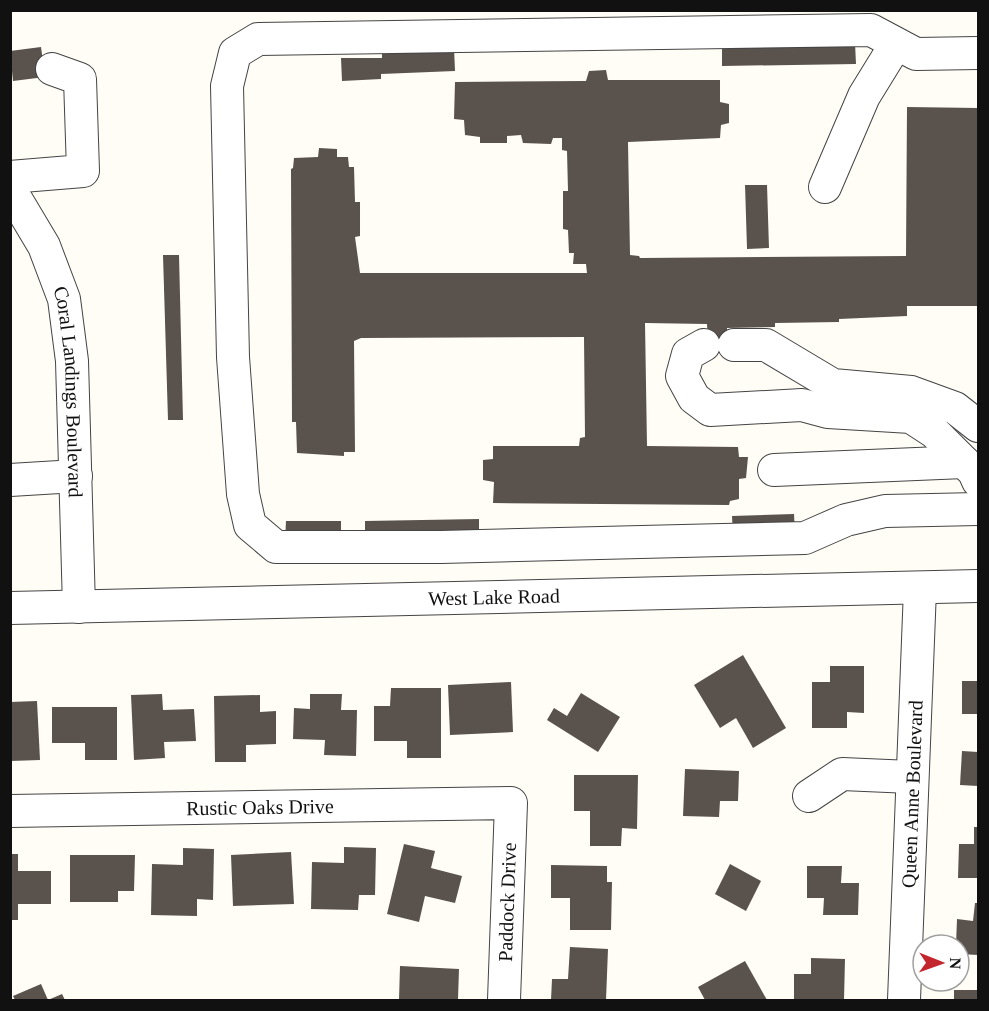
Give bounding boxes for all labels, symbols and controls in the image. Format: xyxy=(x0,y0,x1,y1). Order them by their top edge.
street label: Coral Landings Boulevard xyxy=(49,283,87,498)
street label: West Lake Road xyxy=(428,585,560,609)
street label: Queen Anne Boulevard xyxy=(897,700,927,888)
street label: Rustic Oaks Drive xyxy=(186,795,334,819)
street label: Paddock Drive xyxy=(494,842,520,962)
north arrow xyxy=(911,933,971,993)
text: N xyxy=(947,957,964,970)

